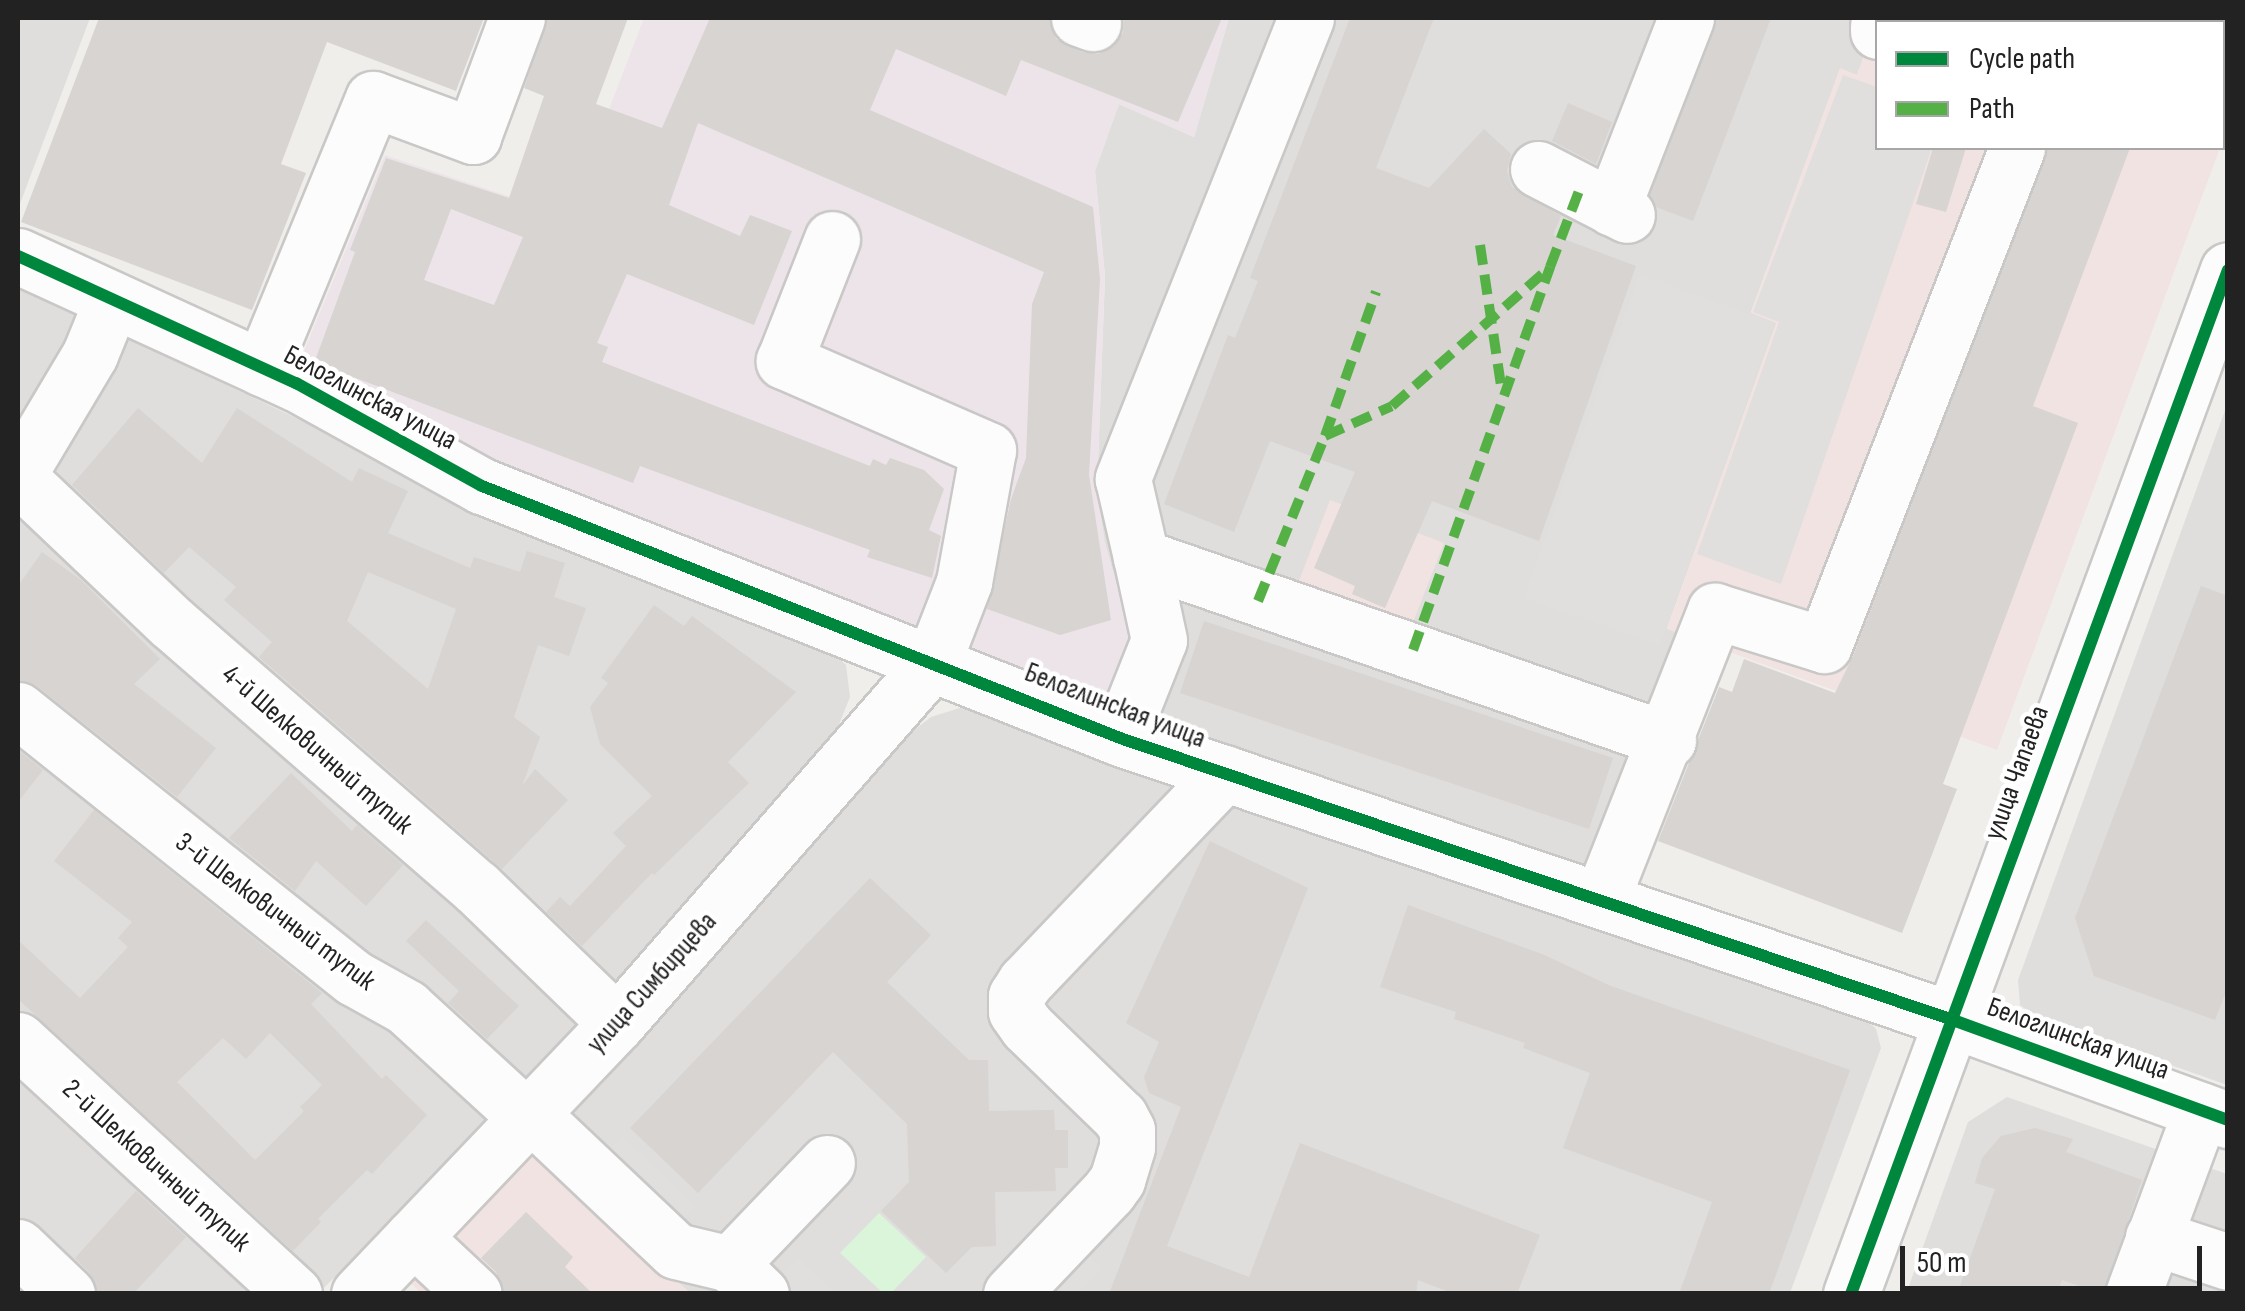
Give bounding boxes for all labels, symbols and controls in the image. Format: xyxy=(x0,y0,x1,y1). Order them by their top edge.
legend xyxy=(1875,20,2225,150)
text: Cycle path xyxy=(1969,41,2075,77)
text: Path xyxy=(1969,91,2015,127)
street label: Белоглинская улица xyxy=(278,338,462,458)
street label: Белоглинская улица xyxy=(1020,656,1210,756)
street label: 4-й Шелковичный тупик xyxy=(215,658,419,842)
street label: улица Чапаева xyxy=(1977,702,2057,844)
street label: 3-й Шелковичный тупик xyxy=(168,826,382,998)
street label: улица Симбирцева xyxy=(580,906,724,1060)
street label: Белоглинская улица xyxy=(1983,991,2173,1087)
street label: 2-й Шелковичный тупик xyxy=(55,1073,257,1259)
scale bar xyxy=(1905,1226,2208,1288)
text: 50 m xyxy=(1917,1245,1966,1281)

